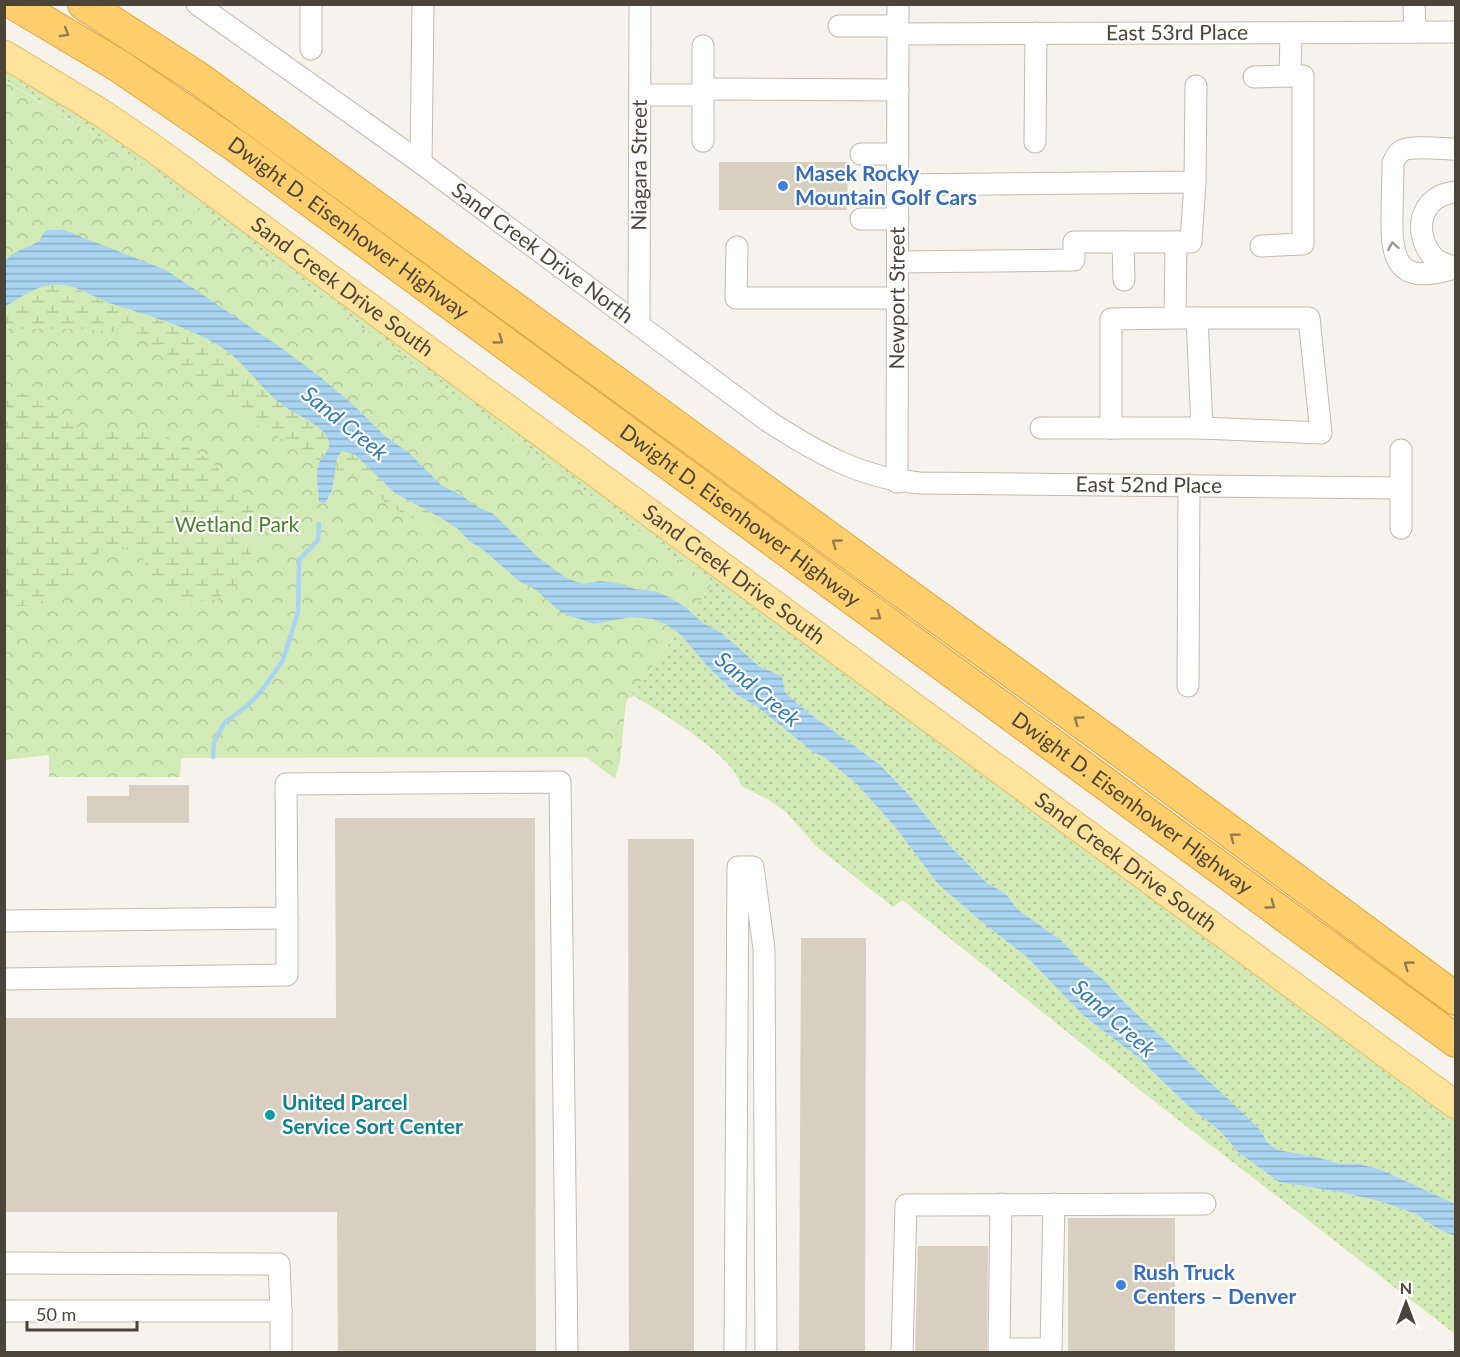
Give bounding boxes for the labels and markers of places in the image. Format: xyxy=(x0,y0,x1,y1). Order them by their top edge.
place label: Masek Rocky Mountain Golf Cars xyxy=(795,160,977,209)
marker: Masek Rocky Mountain Golf Cars xyxy=(776,179,790,193)
place label: United Parcel Service Sort Center xyxy=(282,1089,463,1138)
marker: United Parcel Service Sort Center xyxy=(263,1108,277,1122)
place label: Rush Truck Centers – Denver xyxy=(1133,1259,1297,1308)
marker: Rush Truck Centers – Denver xyxy=(1114,1278,1128,1292)

